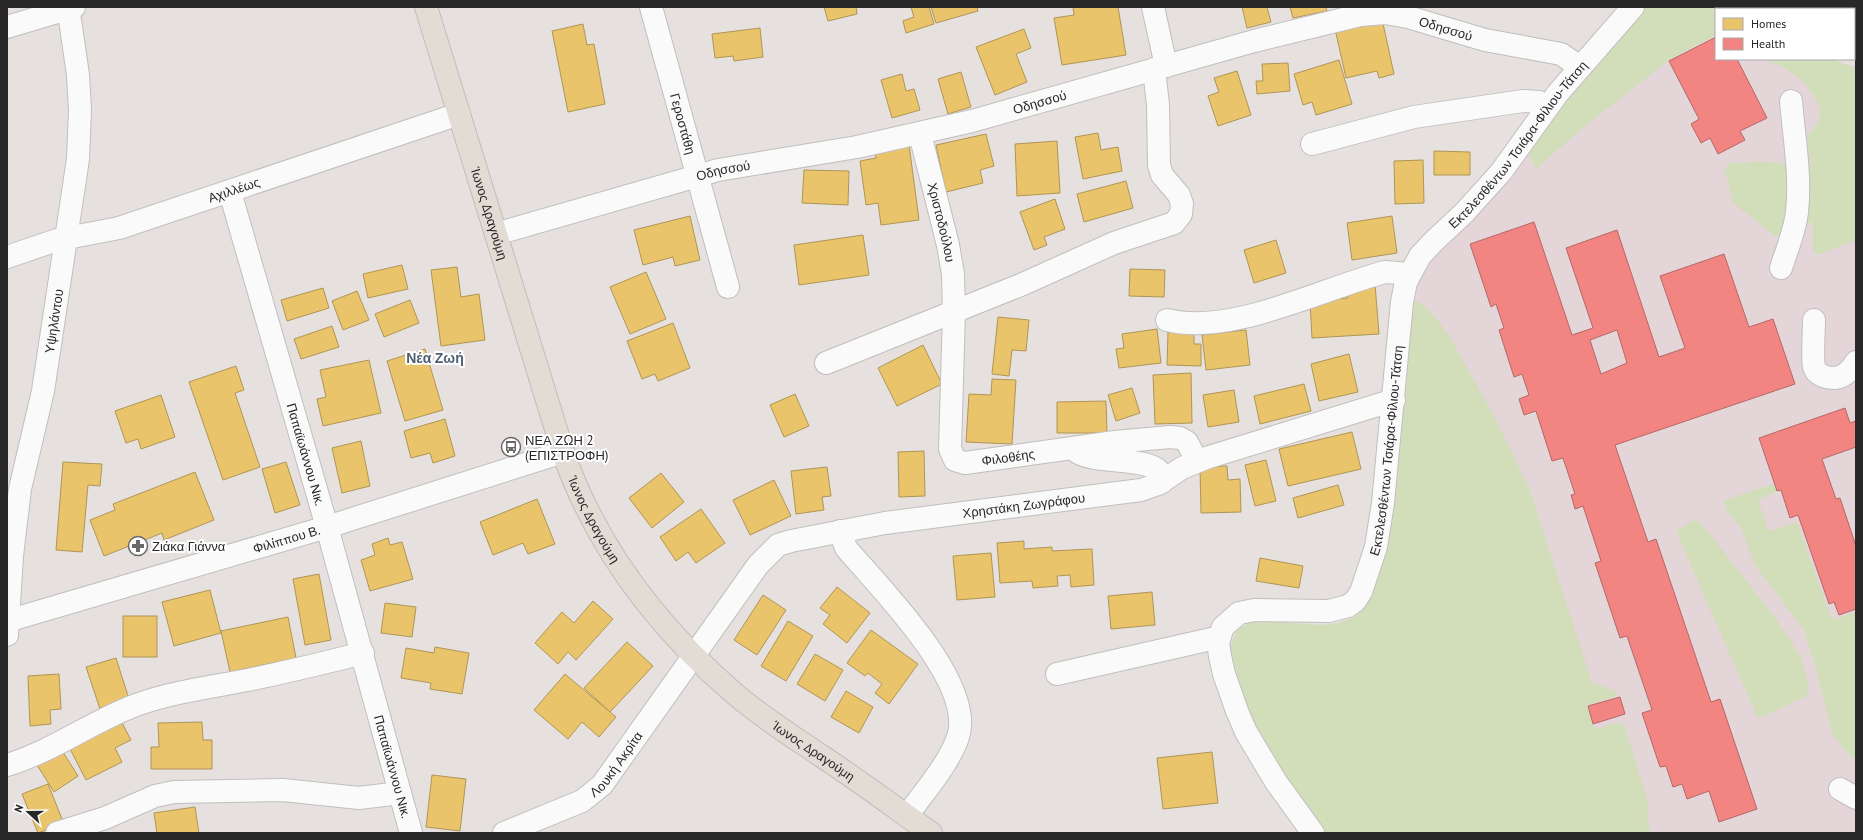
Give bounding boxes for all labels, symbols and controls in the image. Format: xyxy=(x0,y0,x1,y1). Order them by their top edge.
legend xyxy=(1715,8,1855,60)
street label: Οδησσού xyxy=(1417,13,1474,45)
text: Homes xyxy=(1751,16,1786,31)
text: Health xyxy=(1751,36,1785,51)
street label: Εκτελεσθέντων Τσιάρα-Φίλιου-Τάτση xyxy=(1445,57,1591,232)
street label: Οδησσού xyxy=(1011,87,1068,118)
street label: Γεροστάθη xyxy=(666,91,699,156)
street label: Οδησσού xyxy=(694,157,752,185)
street label: Ίωνος Δραγούμη xyxy=(467,164,511,262)
street label: Αχιλλέως xyxy=(206,173,262,207)
street label: Χριστοδούλου xyxy=(924,181,959,264)
street label: Υψηλάντου xyxy=(41,288,67,354)
street label: Εκτελεσθέντων Τσιάρα-Φίλιου-Τάτση xyxy=(1366,345,1407,558)
district label: Νέα Ζωή xyxy=(406,349,464,367)
street label: Παπαϊωάννου Νικ. xyxy=(283,401,328,508)
place label: ΝΕΑ ΖΩΗ 2 (ΕΠΙΣΤΡΟΦΗ) xyxy=(525,432,608,464)
bus stop icon: ΝΕΑ ΖΩΗ 2 (ΕΠΙΣΤΡΟΦΗ) xyxy=(500,436,522,458)
street label: Φιλοθέης xyxy=(981,445,1036,470)
street label: Ίωνος Δραγούμη xyxy=(564,473,624,567)
street label: Χρηστάκη Ζωγράφου xyxy=(961,489,1086,522)
street label: Φιλίππου Β. xyxy=(251,521,322,557)
pharmacy icon: Ζιάκα Γιάννα xyxy=(127,535,149,557)
place label: Ζιάκα Γιάννα xyxy=(152,538,226,555)
street label: Παπαϊωάννου Νικ. xyxy=(370,713,415,820)
street label: Ίωνος Δραγούμη xyxy=(768,717,858,785)
street label: Λουκή Ακρίτα xyxy=(586,728,647,801)
north arrow xyxy=(8,792,48,832)
text: N xyxy=(11,803,26,814)

